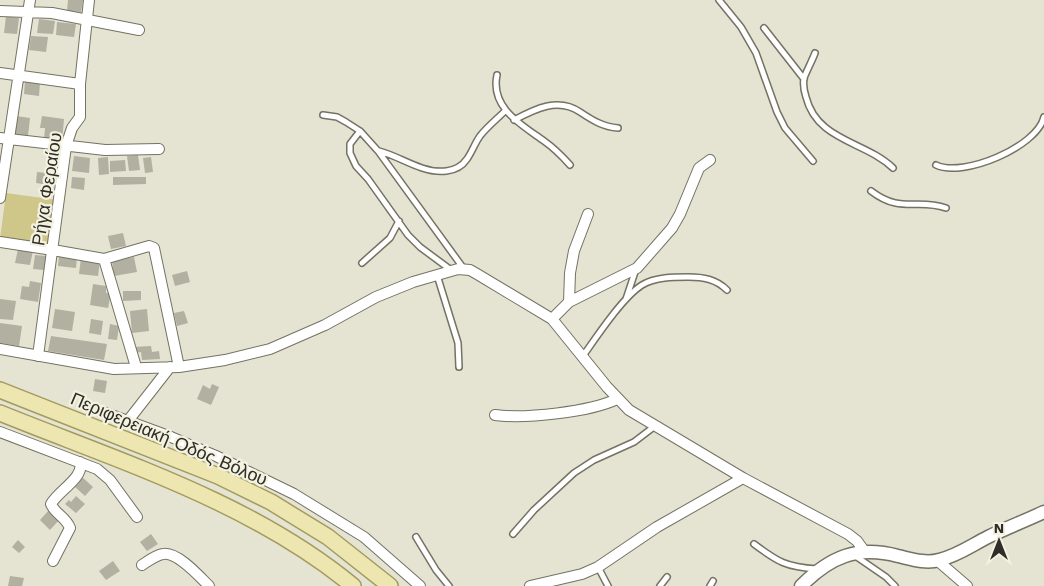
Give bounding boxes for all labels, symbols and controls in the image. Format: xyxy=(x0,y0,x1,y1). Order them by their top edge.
street label: Ρήγα Φεραίου xyxy=(27,131,66,247)
street label: Περιφερειακή Οδός Βόλου xyxy=(68,387,271,490)
north arrow xyxy=(974,516,1024,566)
text: N xyxy=(994,520,1004,536)

